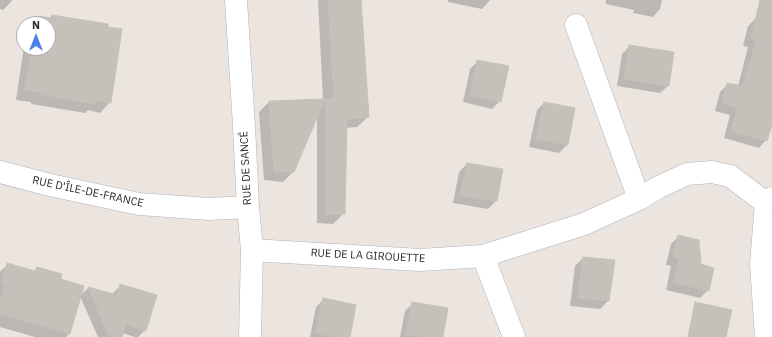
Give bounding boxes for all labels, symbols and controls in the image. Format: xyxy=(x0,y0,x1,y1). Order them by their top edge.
north arrow xyxy=(16,16,56,56)
text: N xyxy=(32,18,40,32)
street label: RUE DE SANCÉ xyxy=(237,131,255,205)
street label: RUE D'ÎLE-DE-FRANCE xyxy=(31,174,145,210)
street label: RUE DE LA GIROUETTE xyxy=(310,246,426,266)

